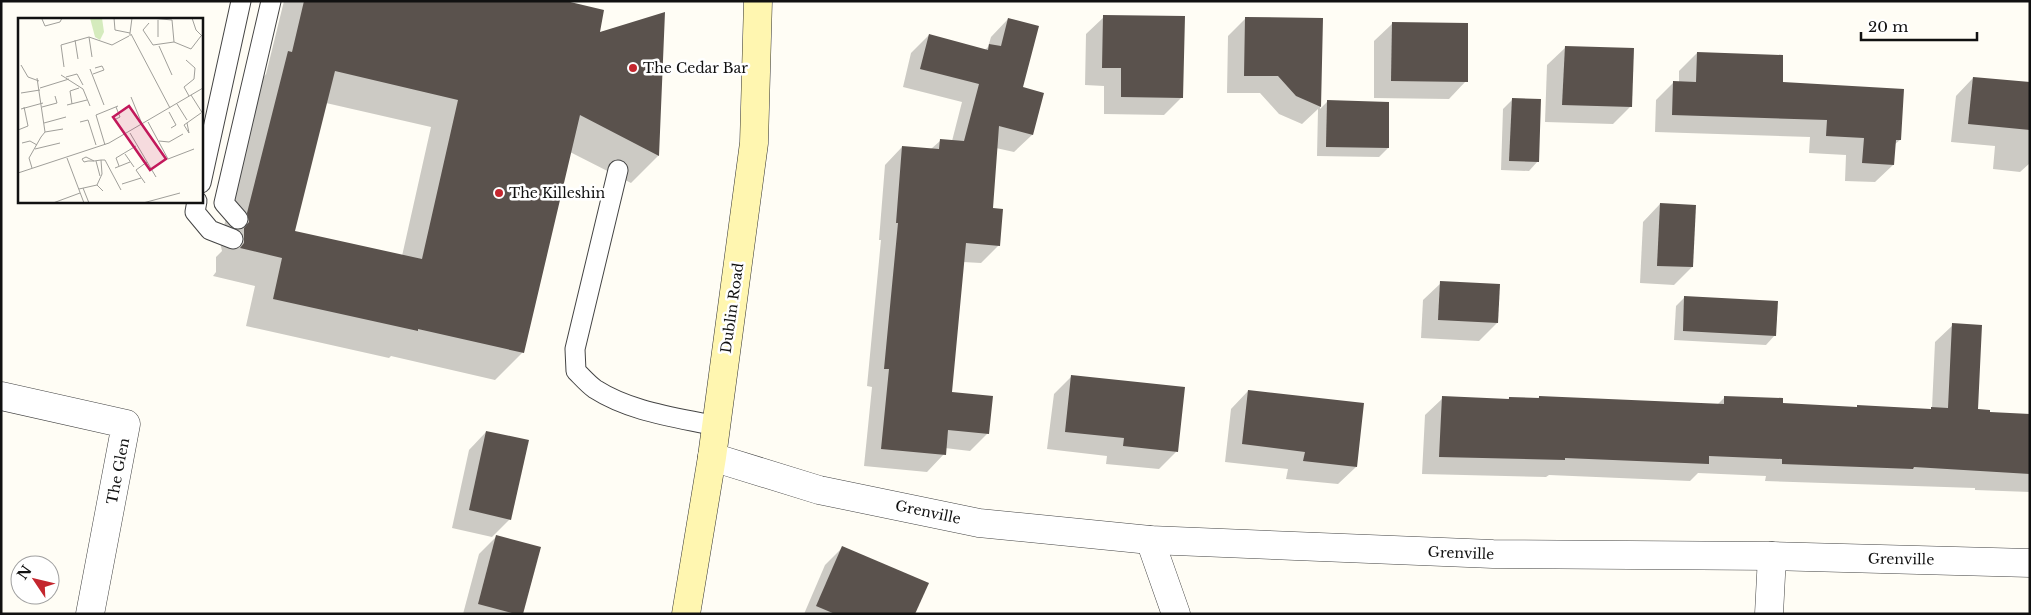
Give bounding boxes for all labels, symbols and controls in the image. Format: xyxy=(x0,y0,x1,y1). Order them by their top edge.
scale bar xyxy=(1861,10,1977,42)
text: 20 m xyxy=(1868,17,1908,36)
inset map xyxy=(18,18,202,202)
place label: The Cedar Bar xyxy=(643,59,748,77)
marker: The Cedar Bar xyxy=(627,62,639,74)
place label: The Killeshin xyxy=(509,184,605,202)
marker: The Killeshin xyxy=(493,187,505,199)
street label: Dublin Road xyxy=(717,261,747,354)
street label: The Glen xyxy=(103,436,133,506)
street label: Grenville xyxy=(894,496,962,528)
street label: Grenville xyxy=(1427,543,1495,563)
street label: Grenville xyxy=(1868,549,1934,569)
north arrow xyxy=(10,555,60,605)
text: N xyxy=(13,562,36,583)

